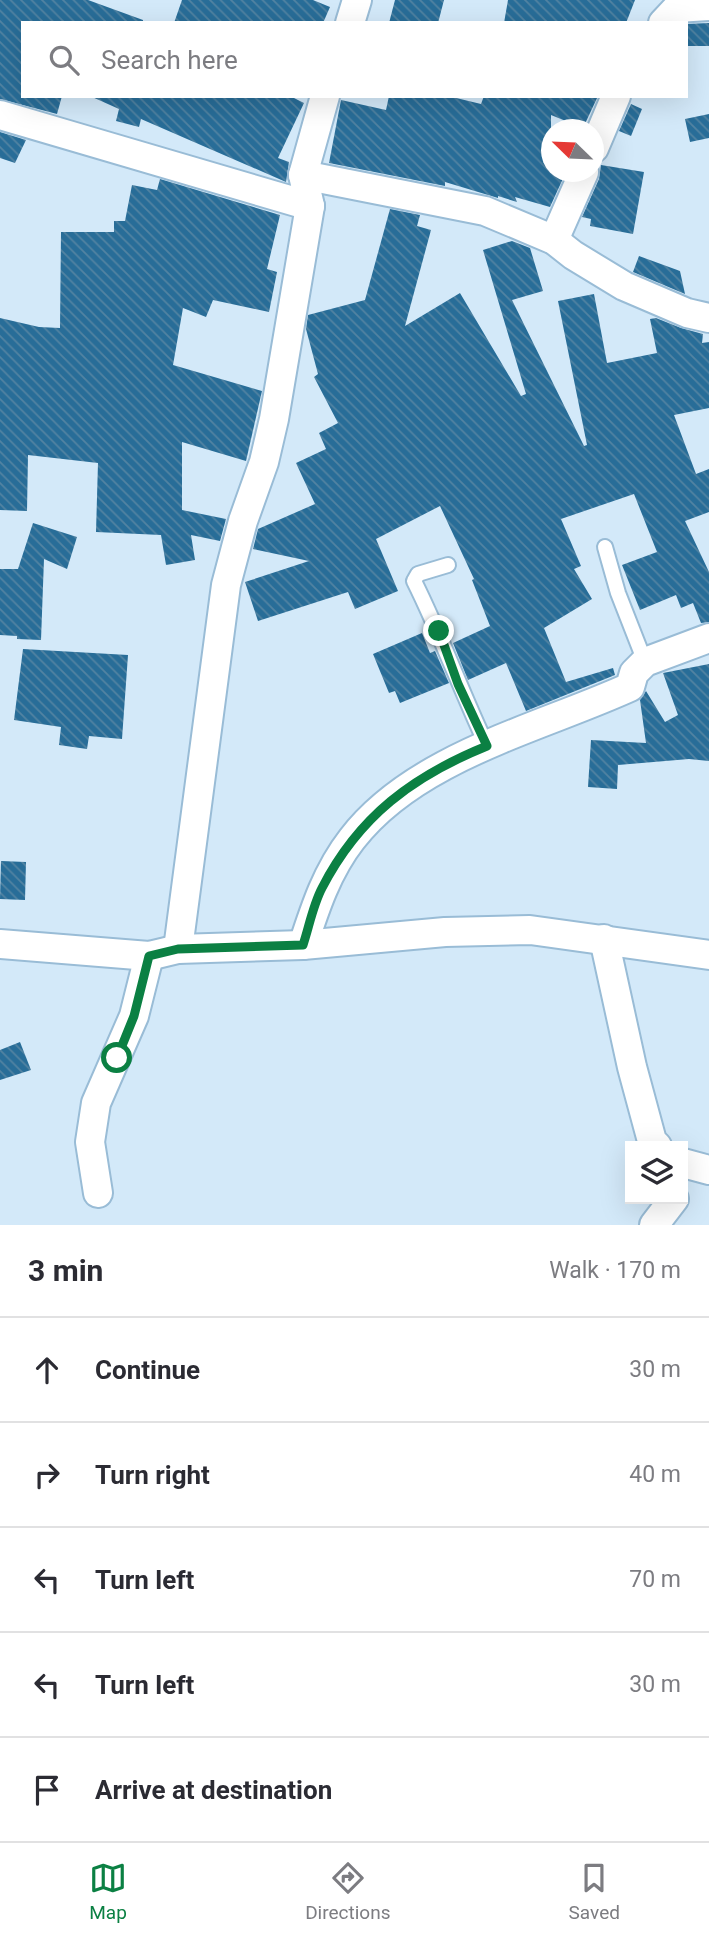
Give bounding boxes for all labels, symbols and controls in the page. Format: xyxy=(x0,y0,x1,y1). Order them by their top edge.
search box xyxy=(21,21,688,98)
icon: search xyxy=(45,41,83,79)
text: Search here xyxy=(101,45,238,75)
north arrow xyxy=(541,119,604,182)
route end xyxy=(423,615,454,646)
route start xyxy=(101,1042,132,1073)
map controls xyxy=(625,1141,688,1204)
button: layers xyxy=(625,1141,688,1204)
text: 3 min xyxy=(28,1253,103,1288)
text: Walk · 170 m xyxy=(549,1257,681,1284)
icon: ahead xyxy=(28,1351,66,1389)
text: Continue xyxy=(95,1355,200,1385)
text: 30 m xyxy=(629,1356,681,1383)
icon: right xyxy=(28,1456,66,1494)
text: Turn right xyxy=(95,1460,210,1490)
text: 40 m xyxy=(629,1461,681,1488)
icon: left xyxy=(28,1561,66,1599)
text: Turn left xyxy=(95,1565,194,1595)
text: 70 m xyxy=(629,1566,681,1593)
icon: left xyxy=(28,1666,66,1704)
text: Turn left xyxy=(95,1670,194,1700)
text: 30 m xyxy=(629,1671,681,1698)
icon: arrive xyxy=(28,1771,66,1809)
text: Arrive at destination xyxy=(95,1775,332,1805)
tab: Map xyxy=(89,1859,127,1924)
tab: Directions xyxy=(305,1859,390,1924)
tab: Saved xyxy=(569,1859,620,1924)

